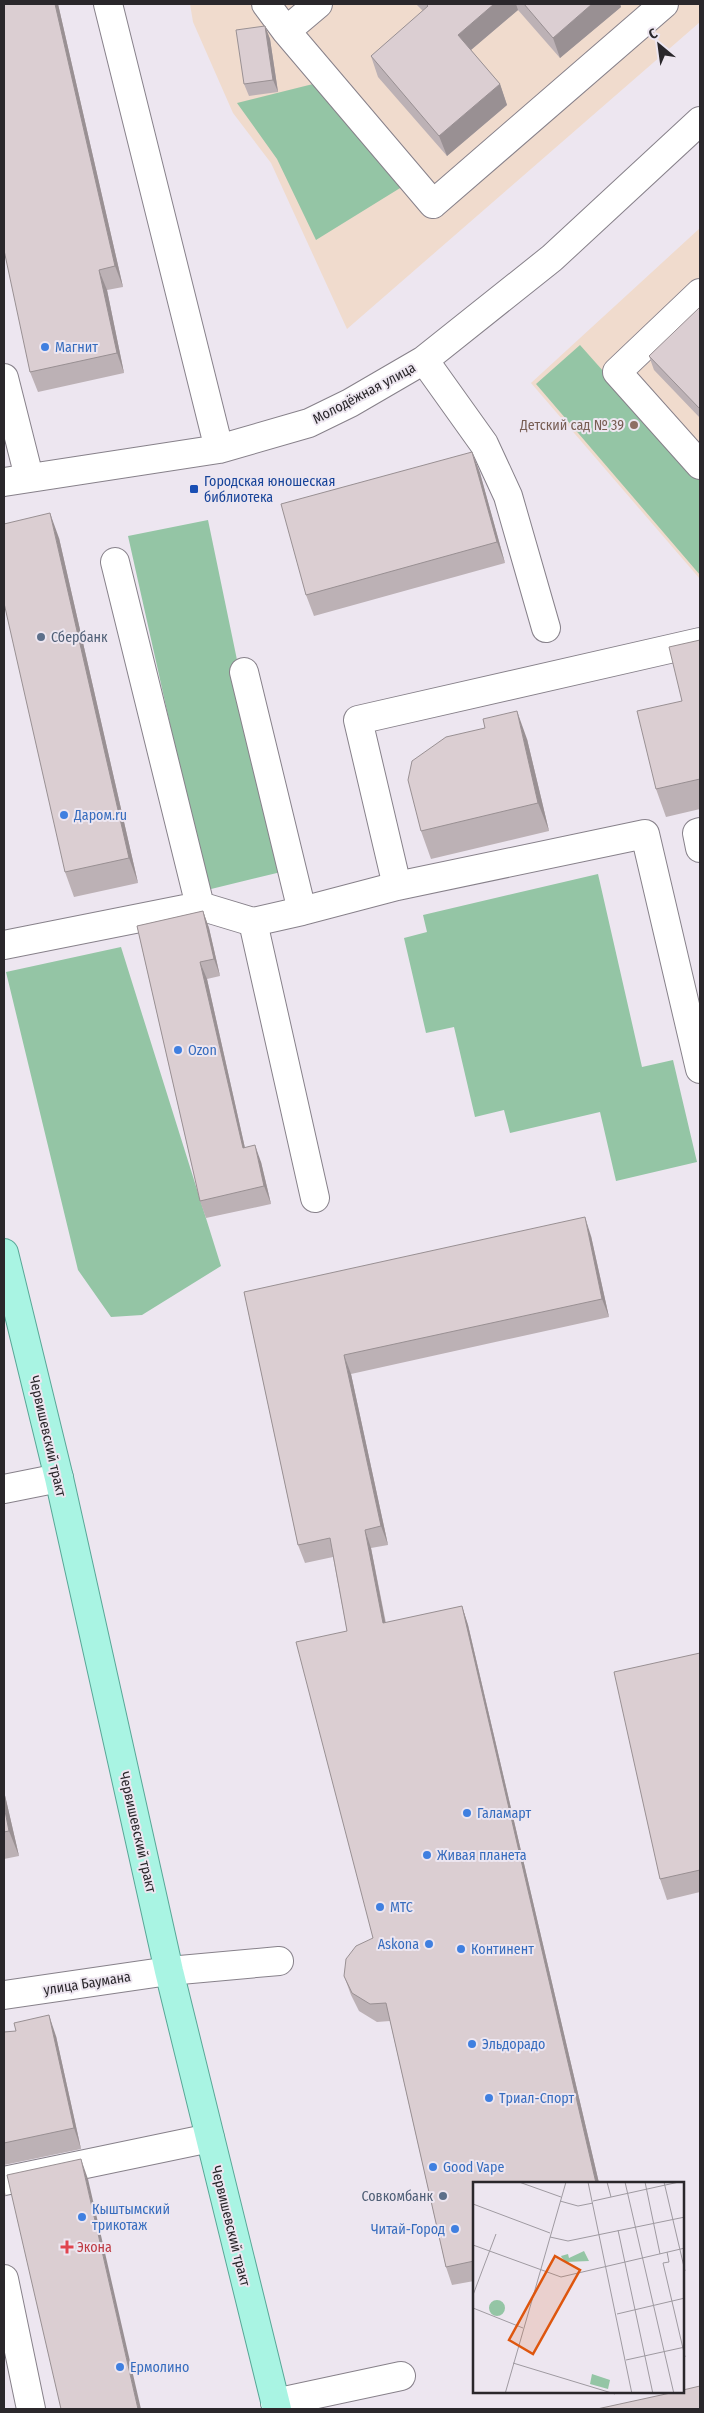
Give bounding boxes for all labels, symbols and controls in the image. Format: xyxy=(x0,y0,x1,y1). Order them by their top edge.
north arrow xyxy=(634,20,684,70)
text: С xyxy=(646,25,661,43)
place label: Магнит xyxy=(55,339,98,356)
marker: Магнит xyxy=(39,341,51,353)
street label: Молодёжная улица xyxy=(310,359,419,428)
place label: Детский сад № 39 xyxy=(519,417,624,434)
marker: Детский сад № 39 xyxy=(628,419,640,431)
place label: Городская юношеская библиотека xyxy=(204,473,335,506)
marker: Городская юношеская библиотека xyxy=(188,483,200,495)
place label: Сбербанк xyxy=(51,629,108,646)
marker: Сбербанк xyxy=(35,631,47,643)
place label: Даром.ru xyxy=(73,807,127,824)
marker: Даром.ru xyxy=(58,809,70,821)
place label: Ozon xyxy=(188,1042,217,1059)
marker: Ozon xyxy=(172,1044,184,1056)
street label: Червишевский тракт xyxy=(25,1374,70,1498)
street label: Червишевский тракт xyxy=(115,1770,160,1894)
place label: Галамарт xyxy=(477,1805,531,1822)
marker: Галамарт xyxy=(461,1807,473,1819)
place label: Живая планета xyxy=(437,1847,527,1864)
marker: Живая планета xyxy=(421,1849,433,1861)
place label: МТС xyxy=(390,1899,413,1916)
marker: МТС xyxy=(374,1901,386,1913)
place label: Askona xyxy=(378,1936,419,1953)
marker: Askona xyxy=(423,1938,435,1950)
place label: Континент xyxy=(471,1941,534,1958)
marker: Континент xyxy=(455,1943,467,1955)
street label: улица Баумана xyxy=(42,1968,132,1999)
place label: Эльдорадо xyxy=(482,2036,545,2053)
marker: Эльдорадо xyxy=(466,2038,478,2050)
place label: Триал-Спорт xyxy=(499,2090,574,2107)
marker: Триал-Спорт xyxy=(483,2092,495,2104)
place label: Good Vape xyxy=(443,2159,504,2176)
marker: Good Vape xyxy=(427,2161,439,2173)
street label: Червишевский тракт xyxy=(207,2164,254,2288)
inset map xyxy=(473,2182,684,2393)
place label: Совкомбанк xyxy=(361,2188,433,2205)
marker: Совкомбанк xyxy=(437,2190,449,2202)
place label: Кыштымский трикотаж xyxy=(92,2201,170,2234)
marker: Кыштымский трикотаж xyxy=(76,2211,88,2223)
place label: Читай-Город xyxy=(371,2221,445,2238)
marker: Читай-Город xyxy=(449,2223,461,2235)
place label: Экона xyxy=(77,2239,112,2256)
marker: Экона xyxy=(61,2241,73,2253)
place label: Ермолино xyxy=(130,2359,189,2376)
marker: Ермолино xyxy=(114,2361,126,2373)

